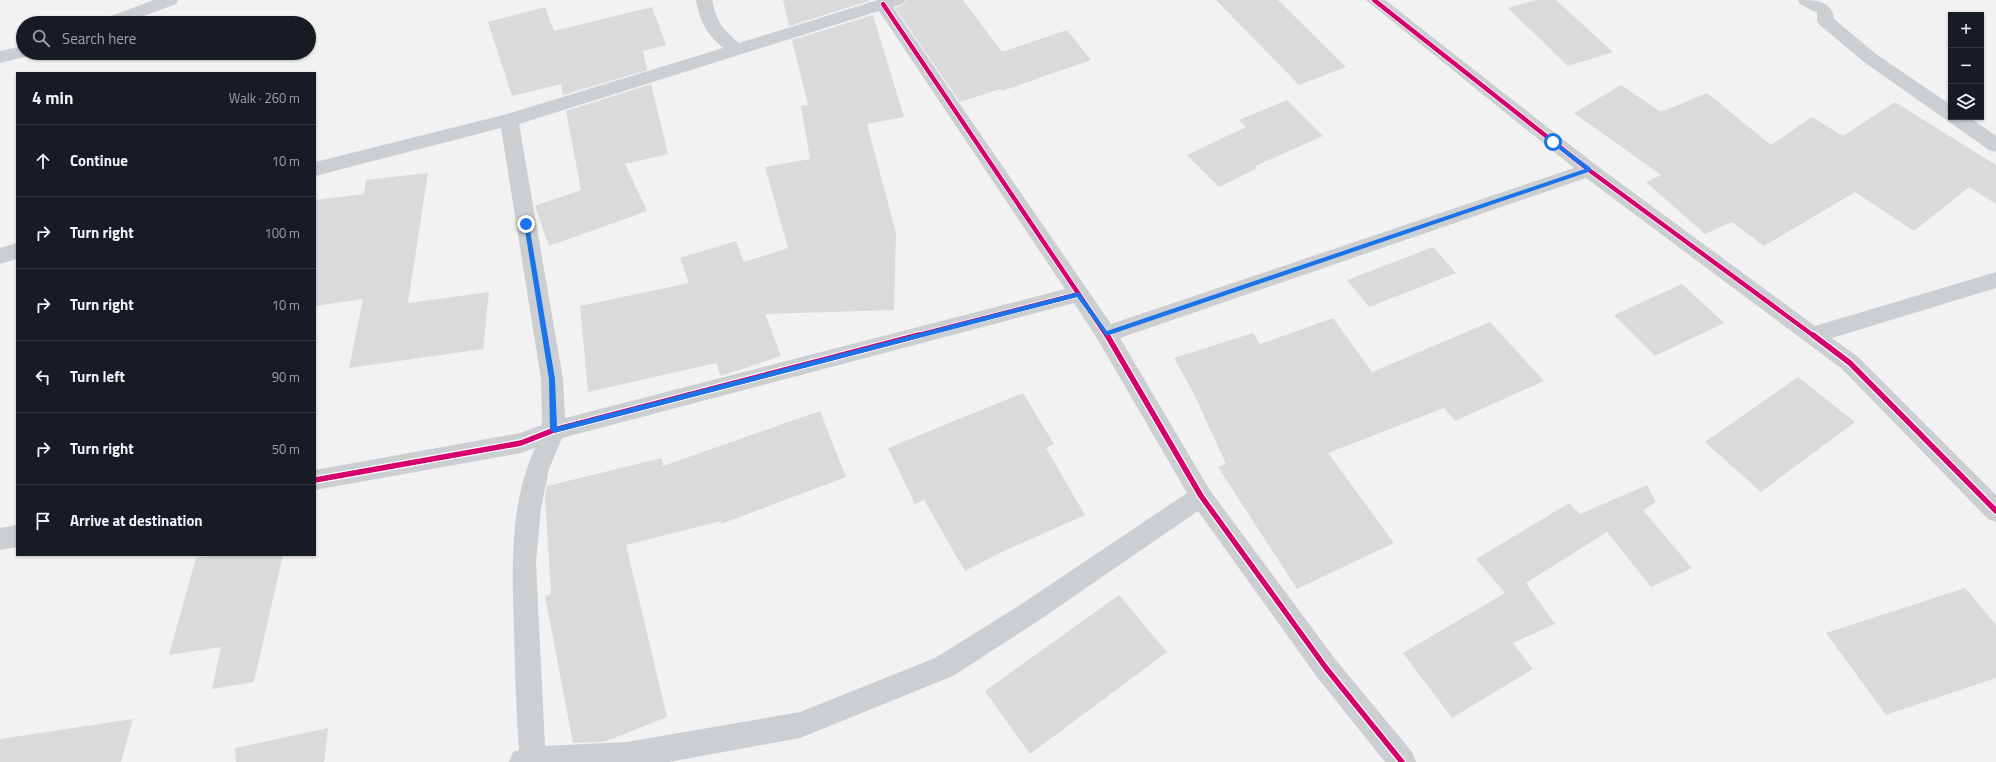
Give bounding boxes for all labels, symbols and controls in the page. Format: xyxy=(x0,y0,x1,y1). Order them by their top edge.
map controls xyxy=(1948,12,1984,120)
button: + xyxy=(1948,12,1984,48)
search box xyxy=(16,16,316,60)
icon: search xyxy=(30,27,52,49)
text: Search here xyxy=(62,27,136,50)
button: − xyxy=(1948,48,1984,84)
button: layers xyxy=(1948,84,1984,120)
text: 4 min xyxy=(32,85,73,111)
text: Walk · 260 m xyxy=(229,88,300,108)
route start xyxy=(1544,133,1562,151)
text: Continue xyxy=(70,149,128,172)
icon: ahead xyxy=(32,150,54,172)
text: 10 m xyxy=(272,151,300,171)
route end xyxy=(517,215,535,233)
text: Turn right xyxy=(70,221,134,244)
icon: right xyxy=(32,222,54,244)
text: 100 m xyxy=(264,223,300,243)
text: Turn right xyxy=(70,293,134,316)
icon: right xyxy=(32,294,54,316)
text: 10 m xyxy=(272,295,300,315)
text: Turn left xyxy=(70,365,125,388)
icon: left xyxy=(32,366,54,388)
text: 90 m xyxy=(272,367,300,387)
text: Turn right xyxy=(70,437,134,460)
icon: right xyxy=(32,438,54,460)
text: 50 m xyxy=(272,439,300,459)
text: Arrive at destination xyxy=(70,509,203,532)
icon: arrive xyxy=(32,510,54,532)

